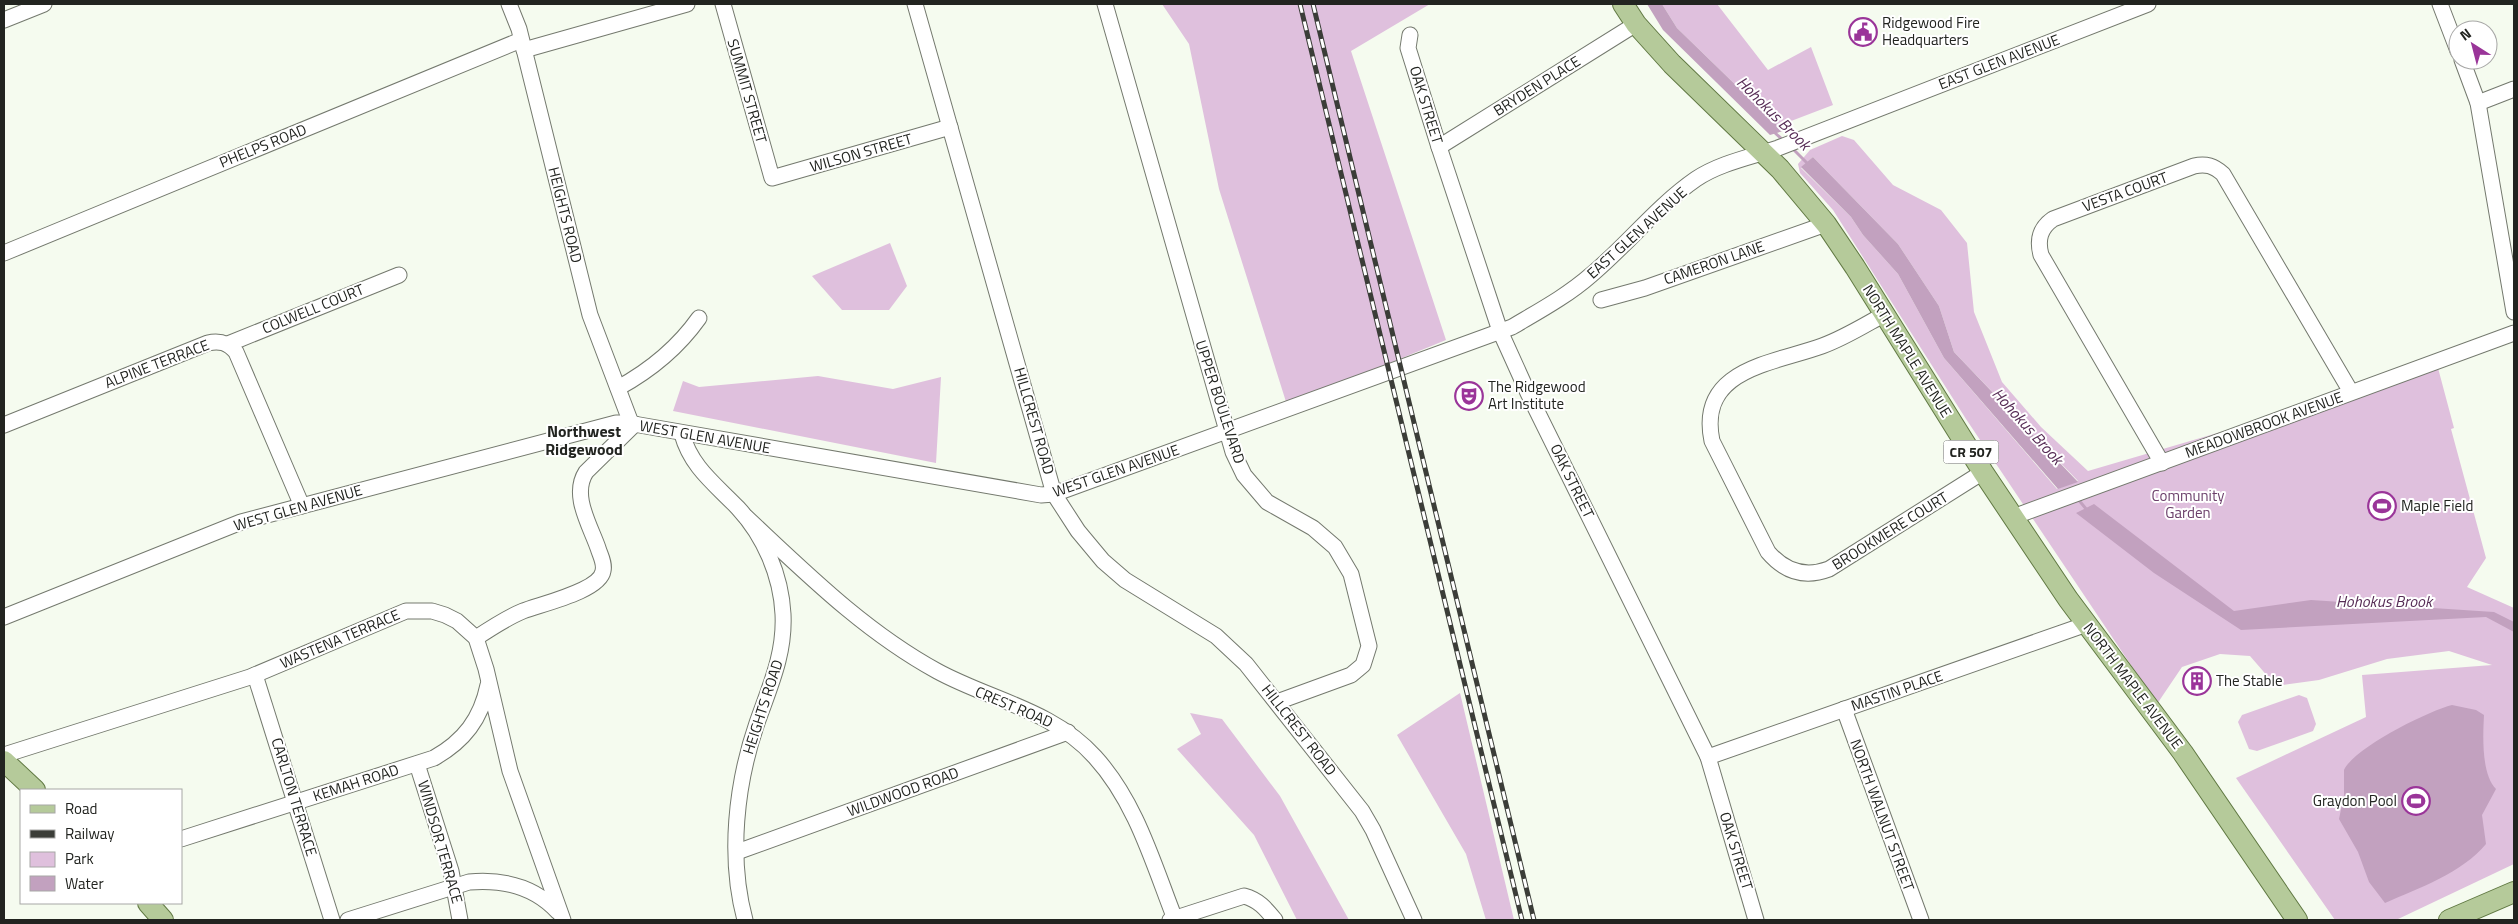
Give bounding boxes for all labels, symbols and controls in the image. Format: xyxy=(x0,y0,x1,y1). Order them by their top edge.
place label: Ridgewood Fire Headquarters xyxy=(1882,11,1980,51)
public building icon: Ridgewood Fire Headquarters xyxy=(1848,17,1878,47)
north arrow xyxy=(2448,20,2498,70)
text: N xyxy=(2455,23,2475,45)
street label: EAST GLEN AVENUE xyxy=(1935,28,2063,95)
street label: SUMMIT STREET xyxy=(722,36,773,146)
street label: BRYDEN PLACE xyxy=(1489,50,1585,122)
street label: OAK STREET xyxy=(1404,63,1449,147)
water label: Hohokus Brook xyxy=(1732,71,1818,157)
street label: PHELPS ROAD xyxy=(216,118,310,174)
street label: WILSON STREET xyxy=(807,127,915,178)
street label: HEIGHTS ROAD xyxy=(542,164,589,265)
street label: VESTA COURT xyxy=(2079,165,2171,218)
street label: EAST GLEN AVENUE xyxy=(1581,181,1692,284)
street label: CAMERON LANE xyxy=(1660,235,1767,291)
street label: COLWELL COURT xyxy=(258,278,367,339)
street label: NORTH MAPLE AVENUE xyxy=(1857,280,1958,422)
street label: ALPINE TERRACE xyxy=(101,333,212,394)
street label: UPPER BOULEVARD xyxy=(1190,337,1251,467)
street label: HILLCREST ROAD xyxy=(1008,365,1061,477)
place label: The Ridgewood Art Institute xyxy=(1488,375,1586,415)
theatre icon: The Ridgewood Art Institute xyxy=(1454,381,1484,411)
water label: Hohokus Brook xyxy=(1987,382,2070,471)
street label: MEADOWBROOK AVENUE xyxy=(2182,385,2346,464)
street label: WEST GLEN AVENUE xyxy=(638,414,772,459)
district label: Northwest Ridgewood xyxy=(545,419,623,461)
street label: WEST GLEN AVENUE xyxy=(1049,438,1182,503)
street label: OAK STREET xyxy=(1545,440,1600,522)
road number: CR 507 xyxy=(1944,441,1998,464)
street label: WEST GLEN AVENUE xyxy=(231,478,365,537)
park label: Community Garden xyxy=(2152,484,2224,524)
street label: BROOKMERE COURT xyxy=(1827,486,1952,576)
sports icon: Maple Field xyxy=(2367,491,2397,521)
place label: Maple Field xyxy=(2401,494,2474,517)
water label: Hohokus Brook xyxy=(2336,589,2434,613)
street label: WASTENA TERRACE xyxy=(276,603,403,674)
street label: NORTH MAPLE AVENUE xyxy=(2078,618,2189,754)
street label: HEIGHTS ROAD xyxy=(736,657,789,757)
street label: MASTIN PLACE xyxy=(1848,664,1946,717)
building icon: The Stable xyxy=(2182,666,2212,696)
place label: The Stable xyxy=(2216,669,2283,692)
street label: HILLCREST ROAD xyxy=(1256,679,1342,780)
street label: CREST ROAD xyxy=(972,680,1057,733)
street label: CARLTON TERRACE xyxy=(266,735,323,859)
street label: NORTH WALNUT STREET xyxy=(1844,736,1921,894)
street label: KEMAH ROAD xyxy=(310,758,402,807)
street label: WILDWOOD ROAD xyxy=(844,761,962,822)
street label: WINDSOR TERRACE xyxy=(412,778,469,906)
sports icon: Graydon Pool xyxy=(2401,786,2431,816)
legend xyxy=(20,789,182,904)
place label: Graydon Pool xyxy=(2313,789,2397,812)
text: Road xyxy=(65,797,97,820)
street label: OAK STREET xyxy=(1714,809,1759,893)
text: Railway xyxy=(65,822,115,845)
text: Park xyxy=(65,847,94,870)
text: Water xyxy=(65,872,104,895)

